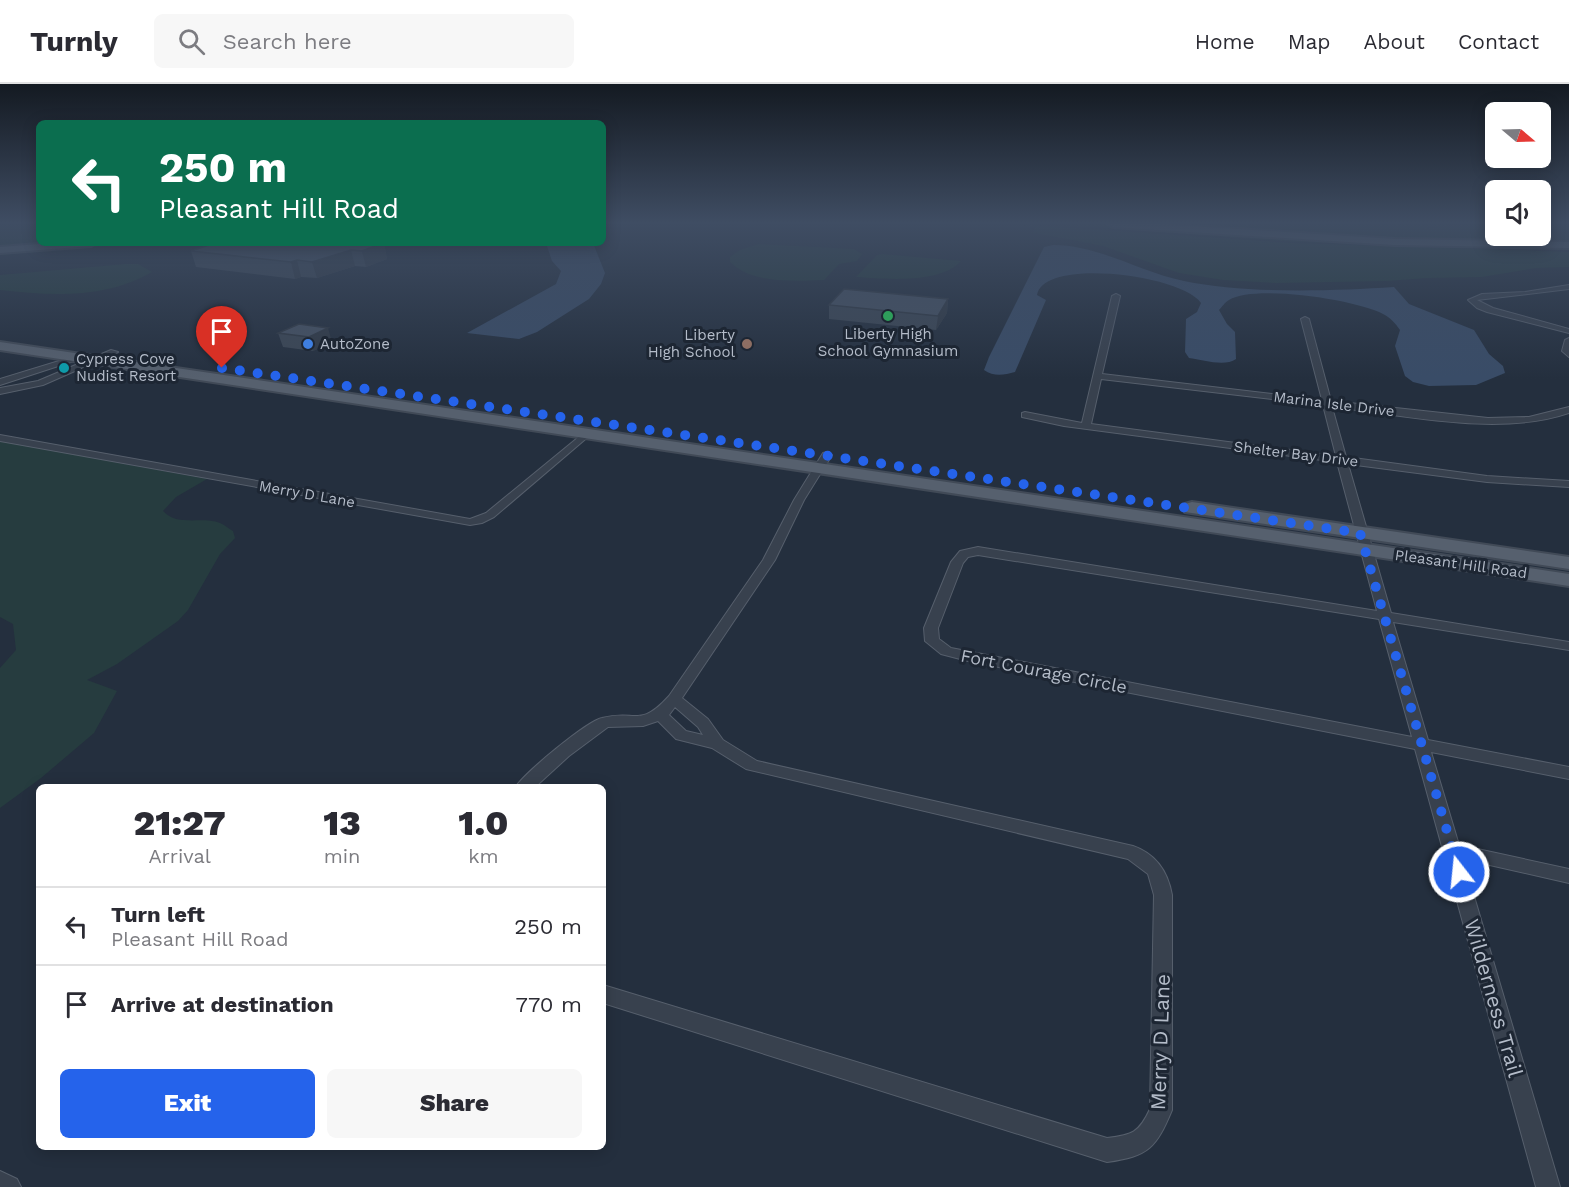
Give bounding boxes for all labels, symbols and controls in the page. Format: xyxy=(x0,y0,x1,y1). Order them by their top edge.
search box xyxy=(154,14,574,68)
text: Turnly xyxy=(30,25,118,58)
icon: search xyxy=(175,25,208,58)
text: Search here xyxy=(223,29,352,54)
text: Home xyxy=(1195,29,1255,54)
text: Map xyxy=(1288,29,1331,54)
text: About xyxy=(1364,29,1425,54)
text: Contact xyxy=(1458,29,1539,54)
north arrow xyxy=(1485,102,1551,168)
map controls xyxy=(1485,102,1551,246)
text: 250 m xyxy=(159,143,287,192)
icon: left xyxy=(60,144,138,222)
button: sound xyxy=(1485,180,1551,246)
text: Pleasant Hill Road xyxy=(159,193,399,225)
pin xyxy=(196,306,247,368)
marker: Liberty High School Gymnasium xyxy=(881,309,895,323)
icon: arrive xyxy=(205,315,238,348)
place label: Liberty High School Gymnasium xyxy=(818,325,958,360)
place label: Liberty High School xyxy=(648,326,735,361)
place label: AutoZone xyxy=(320,335,390,353)
marker: AutoZone xyxy=(301,337,315,351)
marker: Liberty High School xyxy=(740,337,754,351)
place label: Cypress Cove Nudist Resort xyxy=(76,350,177,385)
marker: Cypress Cove Nudist Resort xyxy=(57,361,71,375)
street label: Marina Isle Drive xyxy=(1272,388,1396,420)
street label: Shelter Bay Drive xyxy=(1233,437,1359,471)
street label: Merry D Lane xyxy=(257,477,357,511)
street label: Pleasant Hill Road xyxy=(1394,546,1528,582)
street label: Fort Courage Circle xyxy=(959,645,1129,697)
text: 21:27 xyxy=(134,802,226,844)
text: 13 xyxy=(323,802,361,844)
text: 1.0 xyxy=(458,802,508,844)
position arrow xyxy=(1427,840,1491,904)
text: Arrival xyxy=(148,844,211,868)
text: min xyxy=(324,844,360,868)
text: km xyxy=(468,844,499,868)
text: Turn left xyxy=(111,902,205,927)
icon: left xyxy=(60,910,93,943)
text: 250 m xyxy=(514,914,582,939)
street label: Wilderness Trail xyxy=(1459,916,1529,1080)
text: Pleasant Hill Road xyxy=(111,927,289,951)
street label: Merry D Lane xyxy=(1145,973,1175,1111)
icon: arrive xyxy=(60,988,93,1021)
text: Arrive at destination xyxy=(111,992,334,1017)
text: 770 m xyxy=(516,992,582,1017)
button: Exit xyxy=(60,1069,315,1138)
button: Share xyxy=(327,1069,582,1138)

